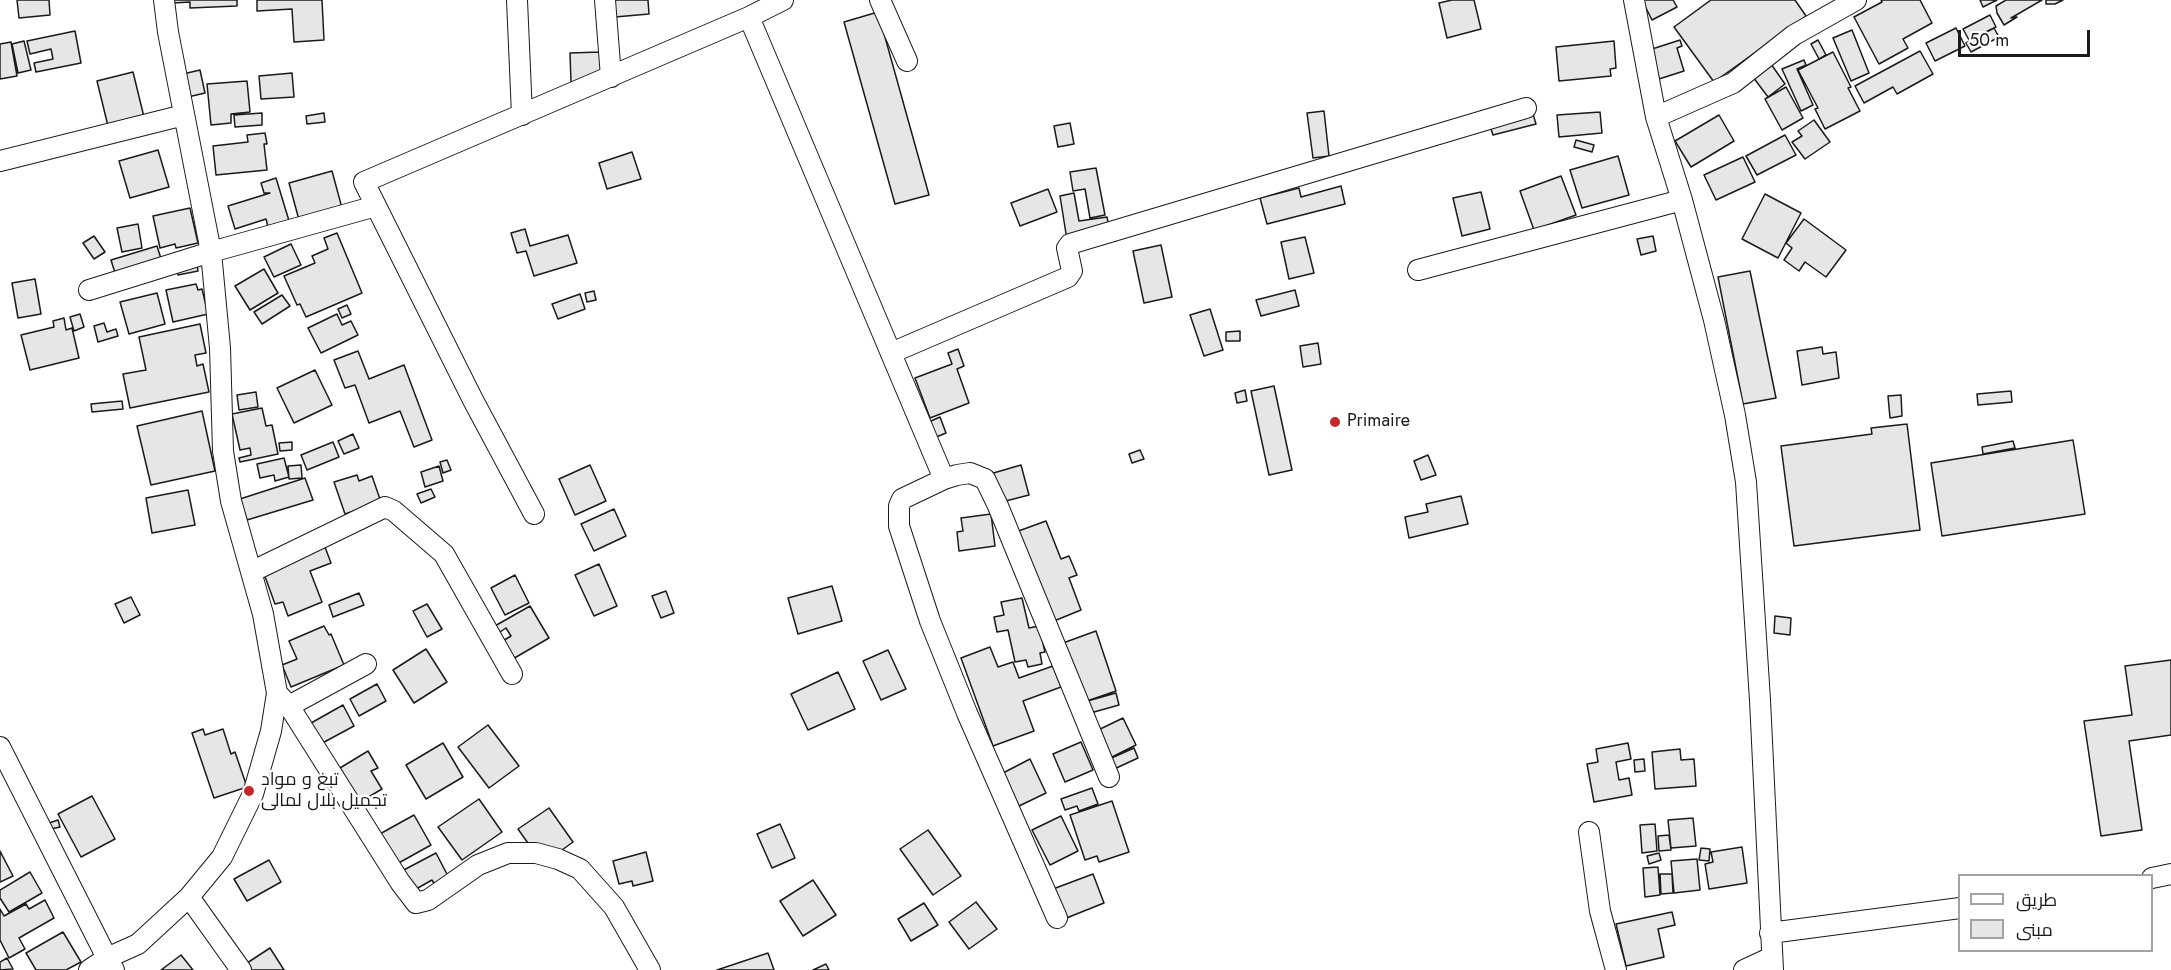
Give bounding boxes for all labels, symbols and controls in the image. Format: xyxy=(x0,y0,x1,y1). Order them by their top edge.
scale bar xyxy=(1961,18,2093,56)
text: 50 m xyxy=(1969,27,2009,53)
place label: Primaire xyxy=(1347,411,1410,433)
marker: Primaire xyxy=(1328,415,1342,429)
place label: تبغ و مواد تجميل بلال لمالى xyxy=(261,770,387,812)
marker: تبغ و مواد تجميل بلال لمالى xyxy=(242,784,256,798)
legend xyxy=(1958,874,2153,952)
text: طريق xyxy=(2016,887,2057,913)
text: مبنى xyxy=(2016,917,2053,943)

